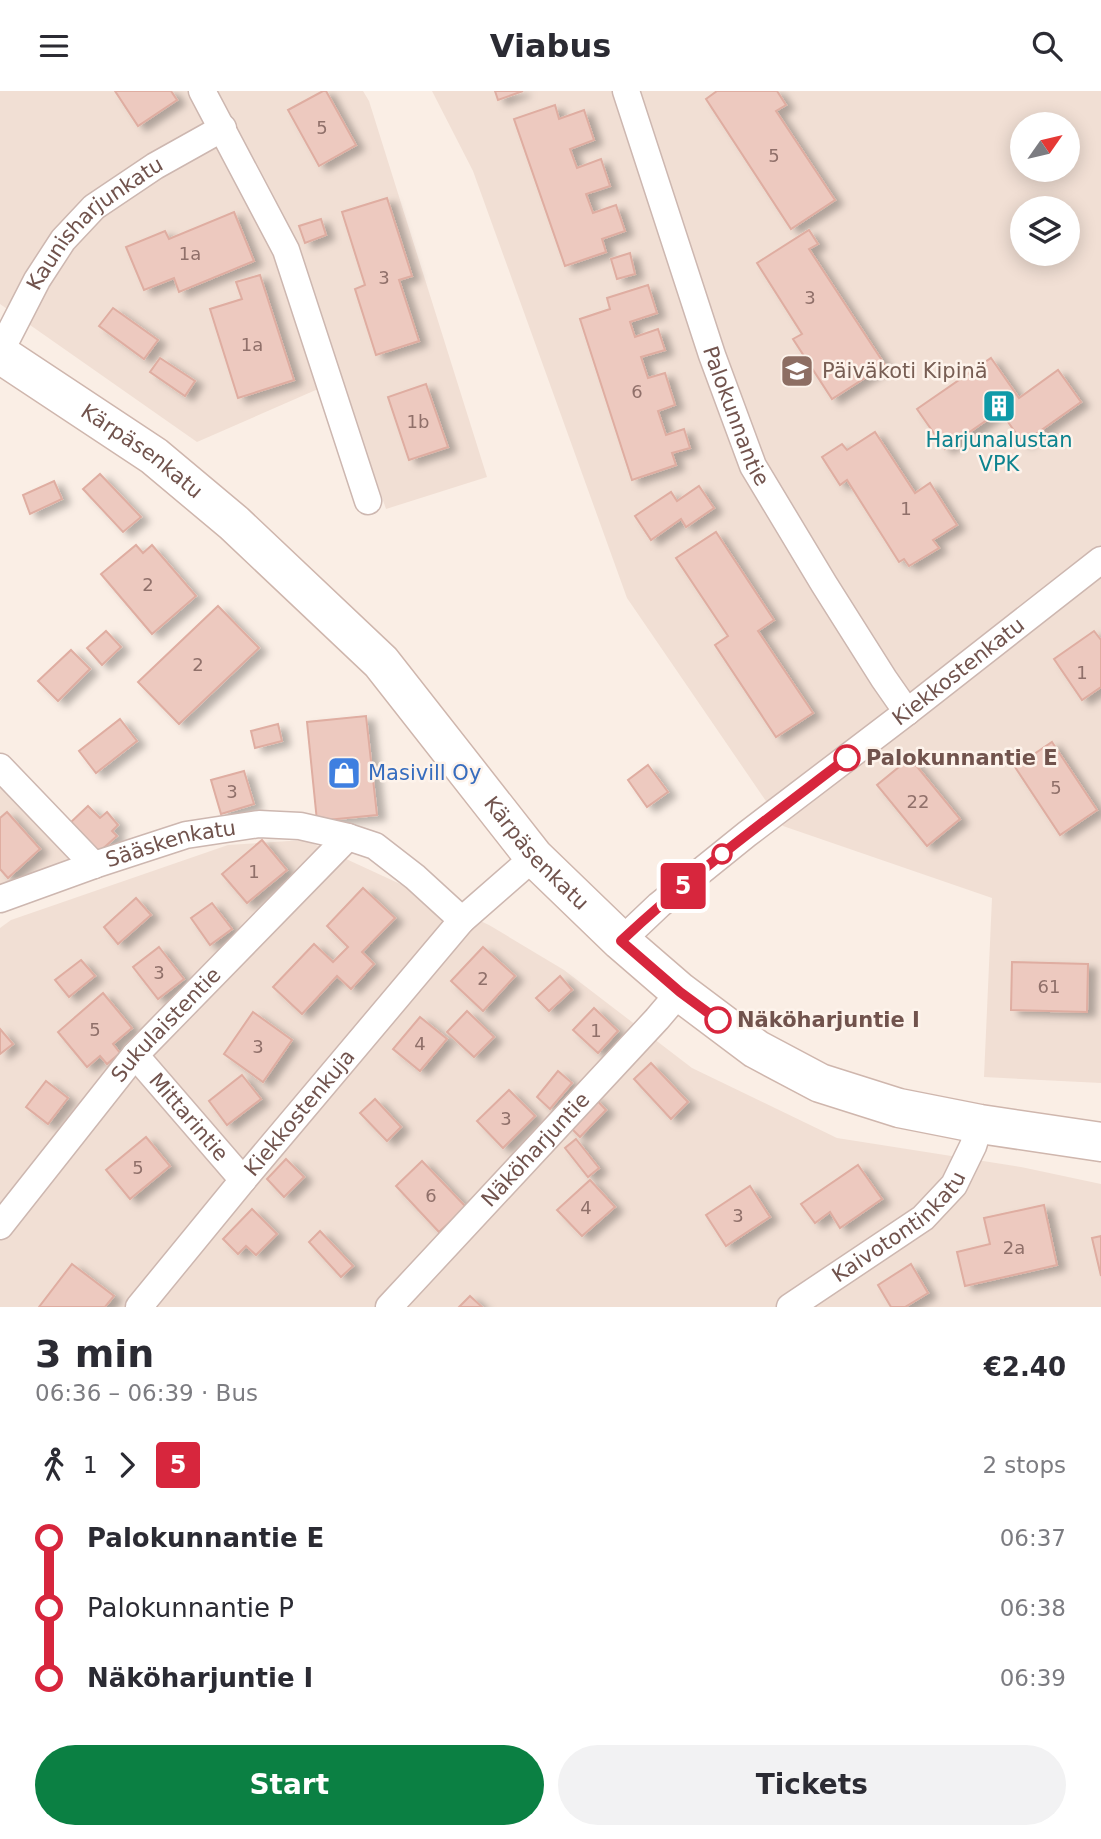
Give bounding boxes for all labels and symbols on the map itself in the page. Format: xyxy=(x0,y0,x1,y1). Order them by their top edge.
north arrow xyxy=(1010,112,1080,182)
house number: 5 xyxy=(316,117,328,138)
house number: 5 xyxy=(768,145,780,166)
street label: Kaunisharjunkatu xyxy=(22,152,167,294)
house number: 1a xyxy=(179,243,201,264)
house number: 3 xyxy=(378,267,390,288)
house number: 3 xyxy=(804,287,816,308)
house number: 1a xyxy=(241,334,263,355)
street label: Palokunnantie xyxy=(698,343,774,490)
school or university icon: Päiväkoti Kipinä xyxy=(778,352,816,390)
place label: Päiväkoti Kipinä xyxy=(822,359,988,383)
house number: 6 xyxy=(631,381,643,402)
building icon: Harjunalustan VPK xyxy=(980,387,1018,425)
street label: Kärpäsenkatu xyxy=(77,399,207,503)
house number: 1b xyxy=(407,411,429,432)
place label: Harjunalustan VPK xyxy=(925,428,1073,476)
house number: 1 xyxy=(900,498,912,519)
house number: 2 xyxy=(142,574,154,595)
street label: Kiekkostenkatu xyxy=(888,613,1029,731)
house number: 2 xyxy=(192,654,204,675)
house number: 1 xyxy=(1076,662,1088,683)
marker: Palokunnantie E xyxy=(834,745,860,771)
place label: Palokunnantie E xyxy=(866,746,1058,770)
shop icon: Masivill Oy xyxy=(325,754,363,792)
place label: Masivill Oy xyxy=(368,761,481,785)
house number: 5 xyxy=(1050,777,1062,798)
house number: 3 xyxy=(226,781,238,802)
house number: 22 xyxy=(907,791,929,812)
street label: Kärpäsenkatu xyxy=(479,792,593,915)
street label: Sääskenkatu xyxy=(103,816,237,872)
unlabelled marker xyxy=(712,844,732,864)
house number: 1 xyxy=(248,861,260,882)
line badge: 5 xyxy=(660,863,706,909)
house number: 3 xyxy=(153,962,165,983)
street label: Sukulaistentie xyxy=(106,963,226,1087)
house number: 2 xyxy=(477,968,489,989)
house number: 61 xyxy=(1038,976,1060,997)
marker: Näköharjuntie I xyxy=(705,1007,731,1033)
place label: Näköharjuntie I xyxy=(737,1008,920,1032)
house number: 5 xyxy=(89,1019,101,1040)
house number: 1 xyxy=(590,1020,602,1041)
house number: 4 xyxy=(414,1033,426,1054)
house number: 3 xyxy=(252,1036,264,1057)
street label: Kiekkostenkuja xyxy=(240,1045,360,1181)
street label: Mittarintie xyxy=(144,1068,233,1166)
street label: Näköharjuntie xyxy=(477,1088,594,1212)
house number: 3 xyxy=(500,1108,512,1129)
house number: 5 xyxy=(132,1157,144,1178)
street label: Kaivotontinkatu xyxy=(828,1168,971,1287)
house number: 6 xyxy=(425,1185,437,1206)
house number: 4 xyxy=(580,1197,592,1218)
house number: 3 xyxy=(732,1205,744,1226)
house number: 2a xyxy=(1003,1237,1025,1258)

